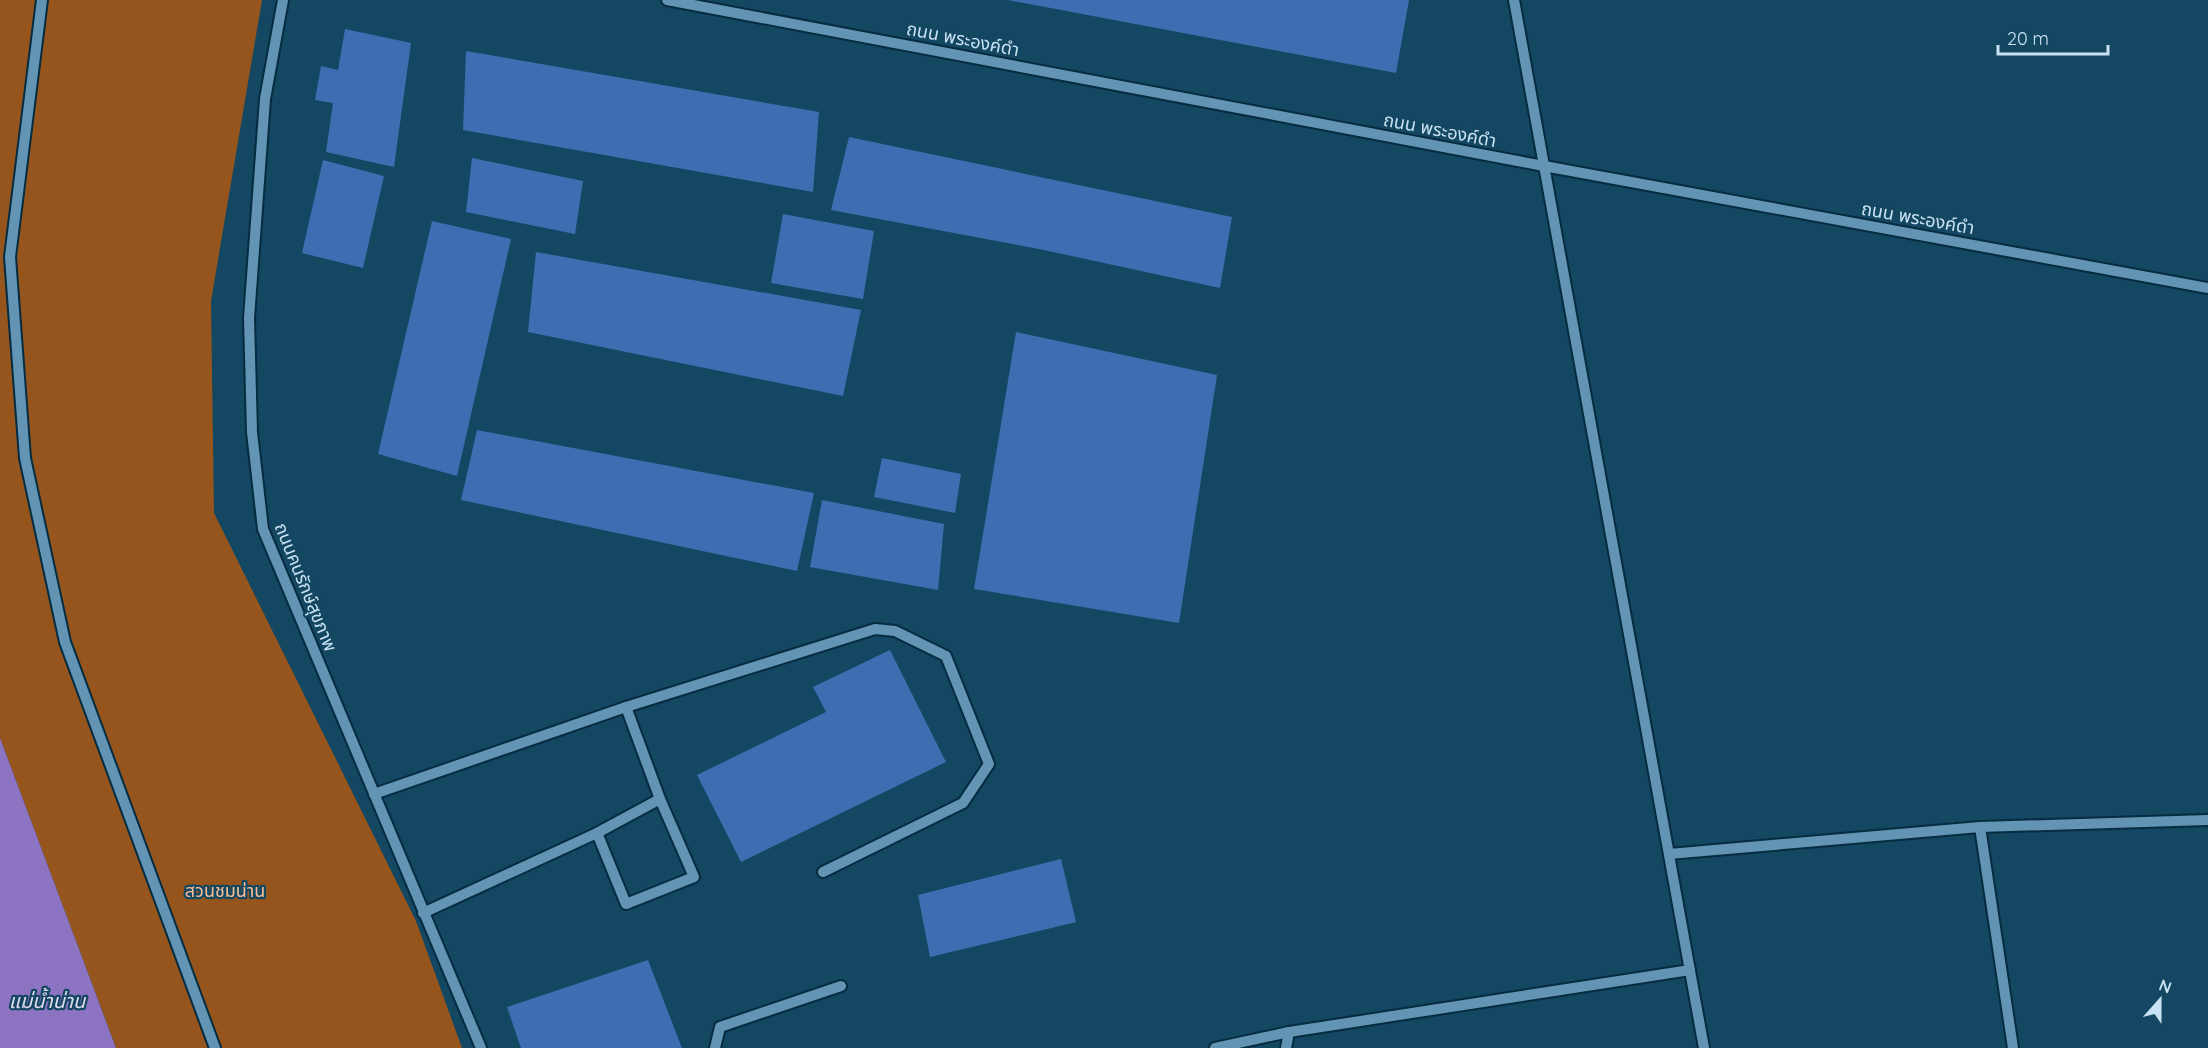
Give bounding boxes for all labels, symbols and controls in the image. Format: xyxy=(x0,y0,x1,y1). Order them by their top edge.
street label: ถนน พระองค์ดำ xyxy=(905,17,1021,61)
scale bar xyxy=(1998,18,2108,56)
text: 20 m xyxy=(2007,27,2049,50)
street label: ถนน พระองค์ดำ xyxy=(1382,108,1498,152)
street label: ถนน พระองค์ดำ xyxy=(1860,197,1976,239)
street label: ถนนคนรักษ์สุขภาพ xyxy=(270,519,342,655)
park label: สวนชมน่าน xyxy=(185,879,265,902)
north arrow xyxy=(2130,970,2190,1030)
text: N xyxy=(2156,975,2174,997)
water label: แม่น้ำน่าน xyxy=(9,987,87,1013)

